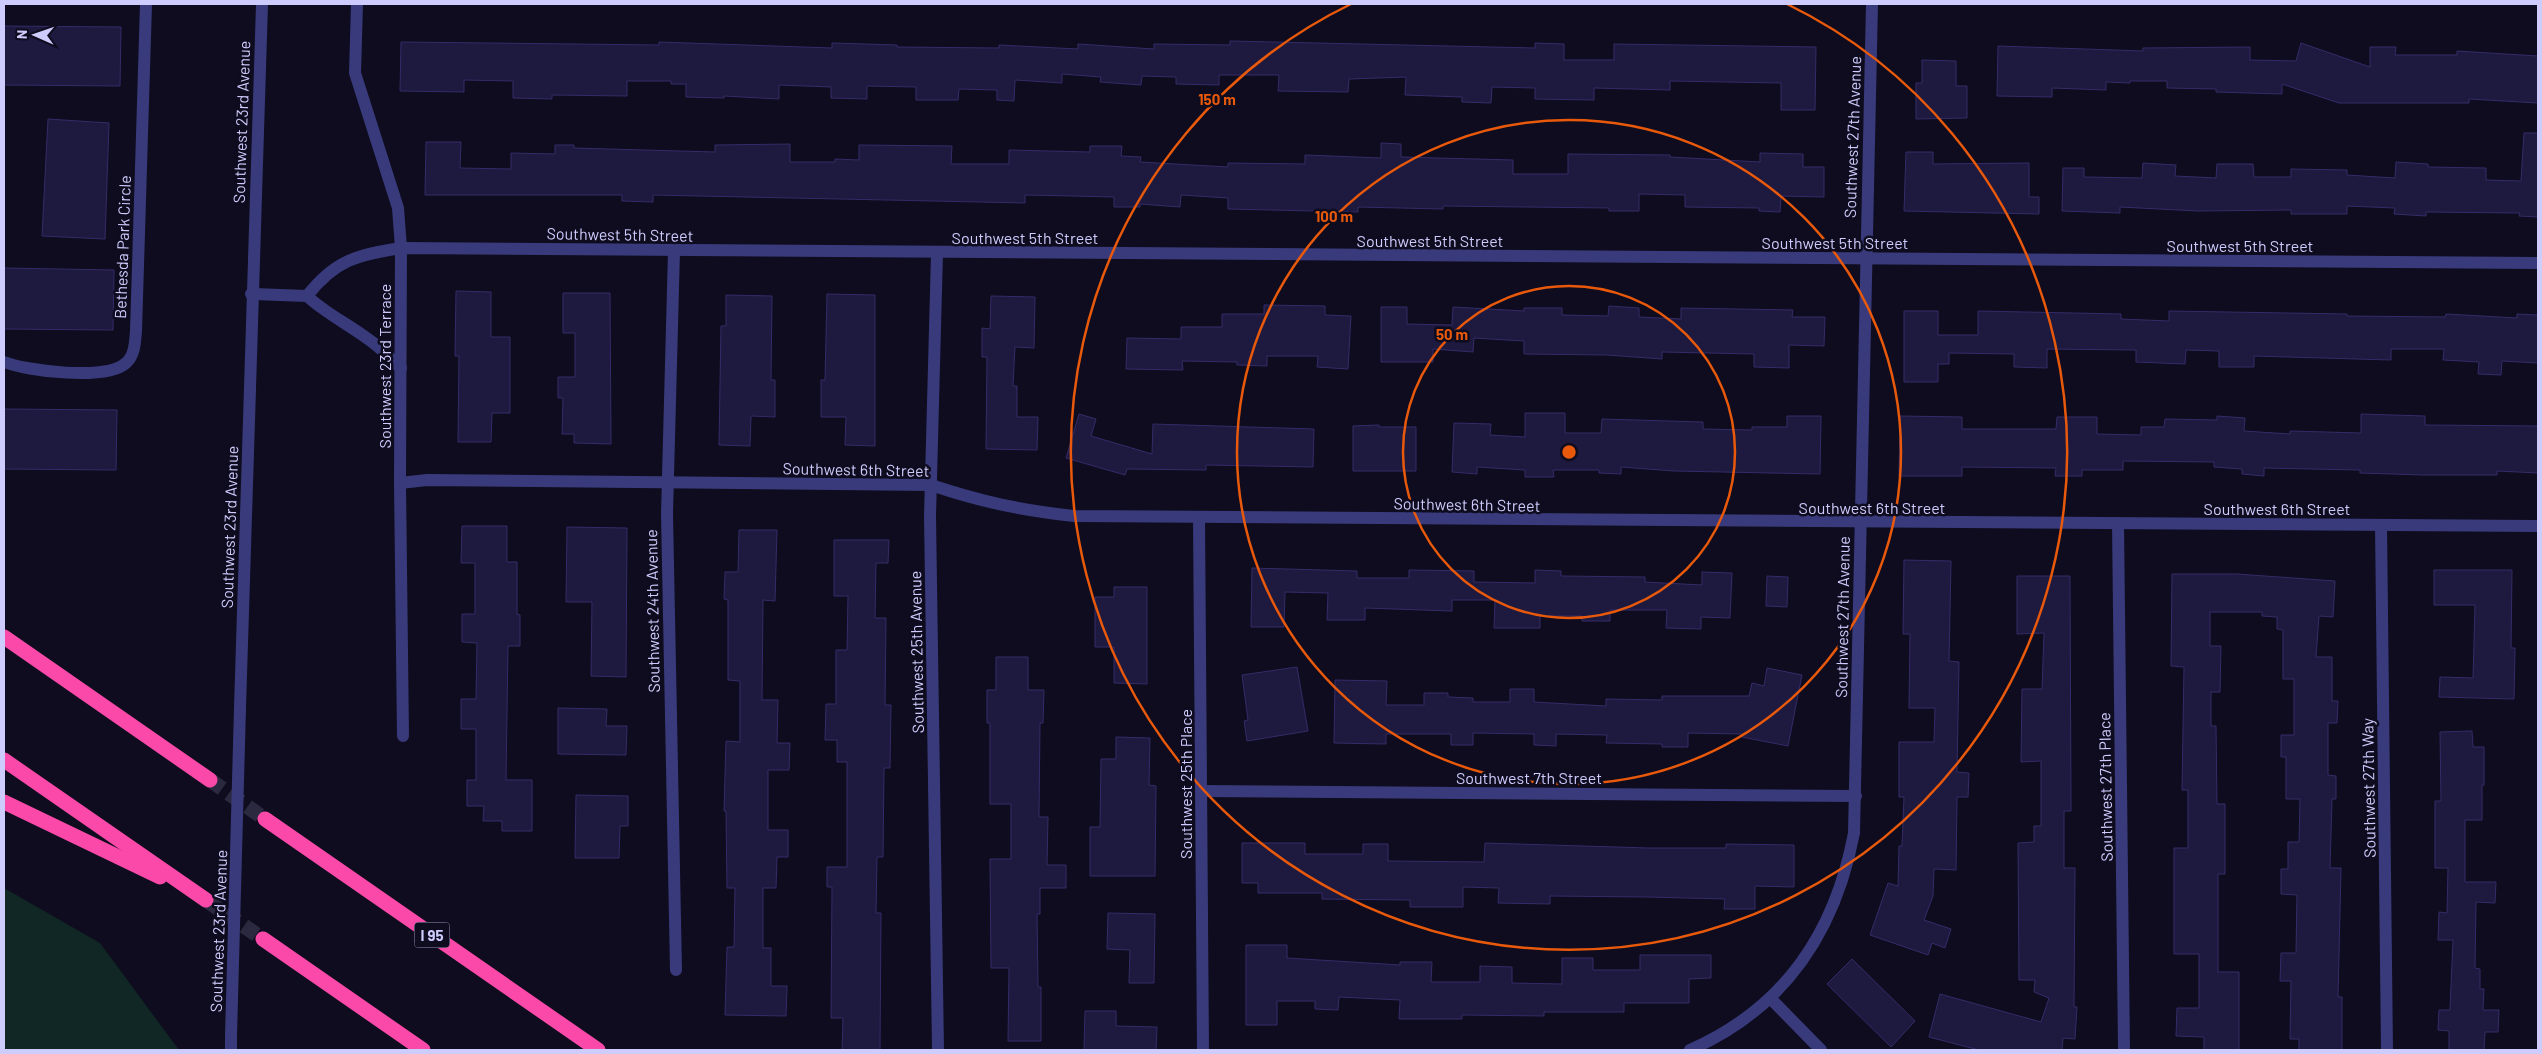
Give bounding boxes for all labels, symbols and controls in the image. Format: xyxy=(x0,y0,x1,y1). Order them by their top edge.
north arrow xyxy=(10,10,60,60)
text: N xyxy=(13,30,30,39)
street label: Southwest 23rd Avenue xyxy=(229,40,253,204)
street label: Southwest 27th Avenue xyxy=(1840,56,1864,218)
text: 150 m xyxy=(1198,90,1236,108)
street label: Bethesda Park Circle xyxy=(110,175,134,319)
text: 100 m xyxy=(1315,207,1353,225)
street label: Southwest 5th Street xyxy=(546,223,694,245)
street label: Southwest 5th Street xyxy=(952,228,1098,247)
street label: Southwest 5th Street xyxy=(1357,231,1503,250)
street label: Southwest 5th Street xyxy=(1762,233,1908,252)
street label: Southwest 5th Street xyxy=(2167,236,2313,255)
street label: Southwest 23rd Terrace xyxy=(375,284,394,448)
text: 50 m xyxy=(1436,325,1468,343)
centre of rings xyxy=(1560,443,1578,461)
street label: Southwest 23rd Avenue xyxy=(217,445,241,609)
street label: Southwest 6th Street xyxy=(782,458,930,480)
street label: Southwest 6th Street xyxy=(1393,493,1541,515)
street label: Southwest 6th Street xyxy=(1799,498,1945,517)
street label: Southwest 6th Street xyxy=(2204,499,2350,518)
street label: Southwest 24th Avenue xyxy=(641,529,663,693)
street label: Southwest 27th Avenue xyxy=(1831,536,1853,698)
street label: Southwest 25th Avenue xyxy=(905,571,927,733)
street label: Southwest 25th Place xyxy=(1176,709,1195,859)
street label: Southwest 27th Place xyxy=(2094,712,2116,862)
street label: Southwest 27th Way xyxy=(2357,717,2379,858)
street label: Southwest 7th Street xyxy=(1456,768,1602,787)
street label: Southwest 23rd Avenue xyxy=(206,849,230,1013)
road number: I 95 xyxy=(414,922,450,948)

